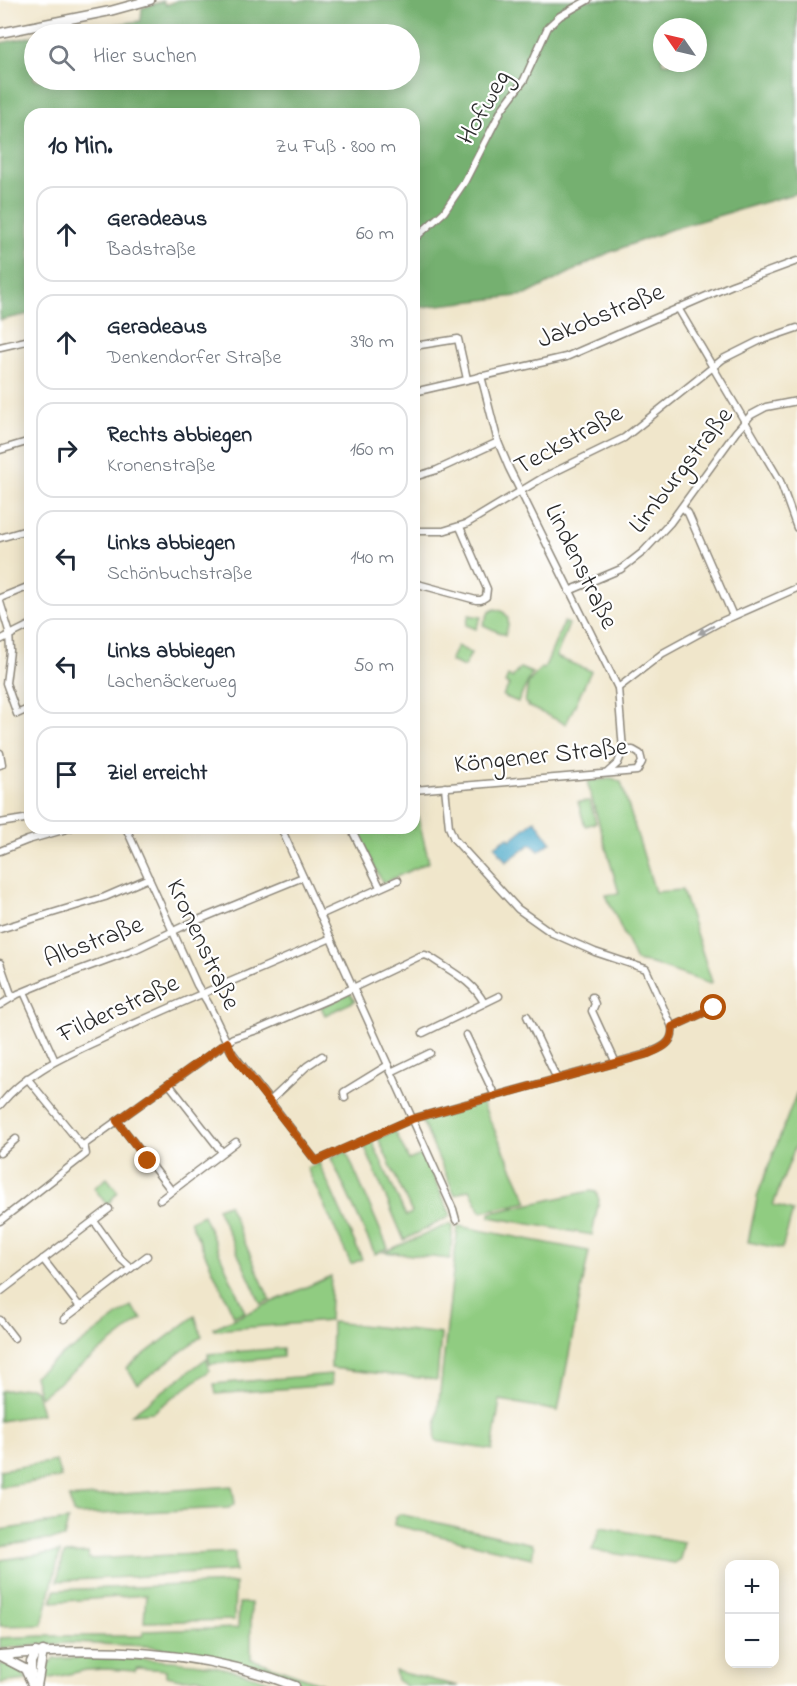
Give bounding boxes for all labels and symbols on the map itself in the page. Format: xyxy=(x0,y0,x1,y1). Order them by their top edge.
north arrow xyxy=(653,18,707,72)
street label: Hofweg xyxy=(448,63,522,153)
street label: Jakobstraße xyxy=(532,274,671,360)
street label: Teckstraße xyxy=(508,395,630,486)
street label: Limburgstraße xyxy=(620,399,744,543)
street label: Lindenstraße xyxy=(533,498,627,637)
one-way arrow xyxy=(697,625,714,635)
street label: Köngener Straße xyxy=(452,729,630,785)
street label: Kronenstraße xyxy=(155,873,249,1017)
street label: Albstraße xyxy=(39,907,149,979)
street label: Filderstraße xyxy=(51,965,186,1055)
route start xyxy=(700,994,726,1020)
route end xyxy=(134,1147,160,1173)

